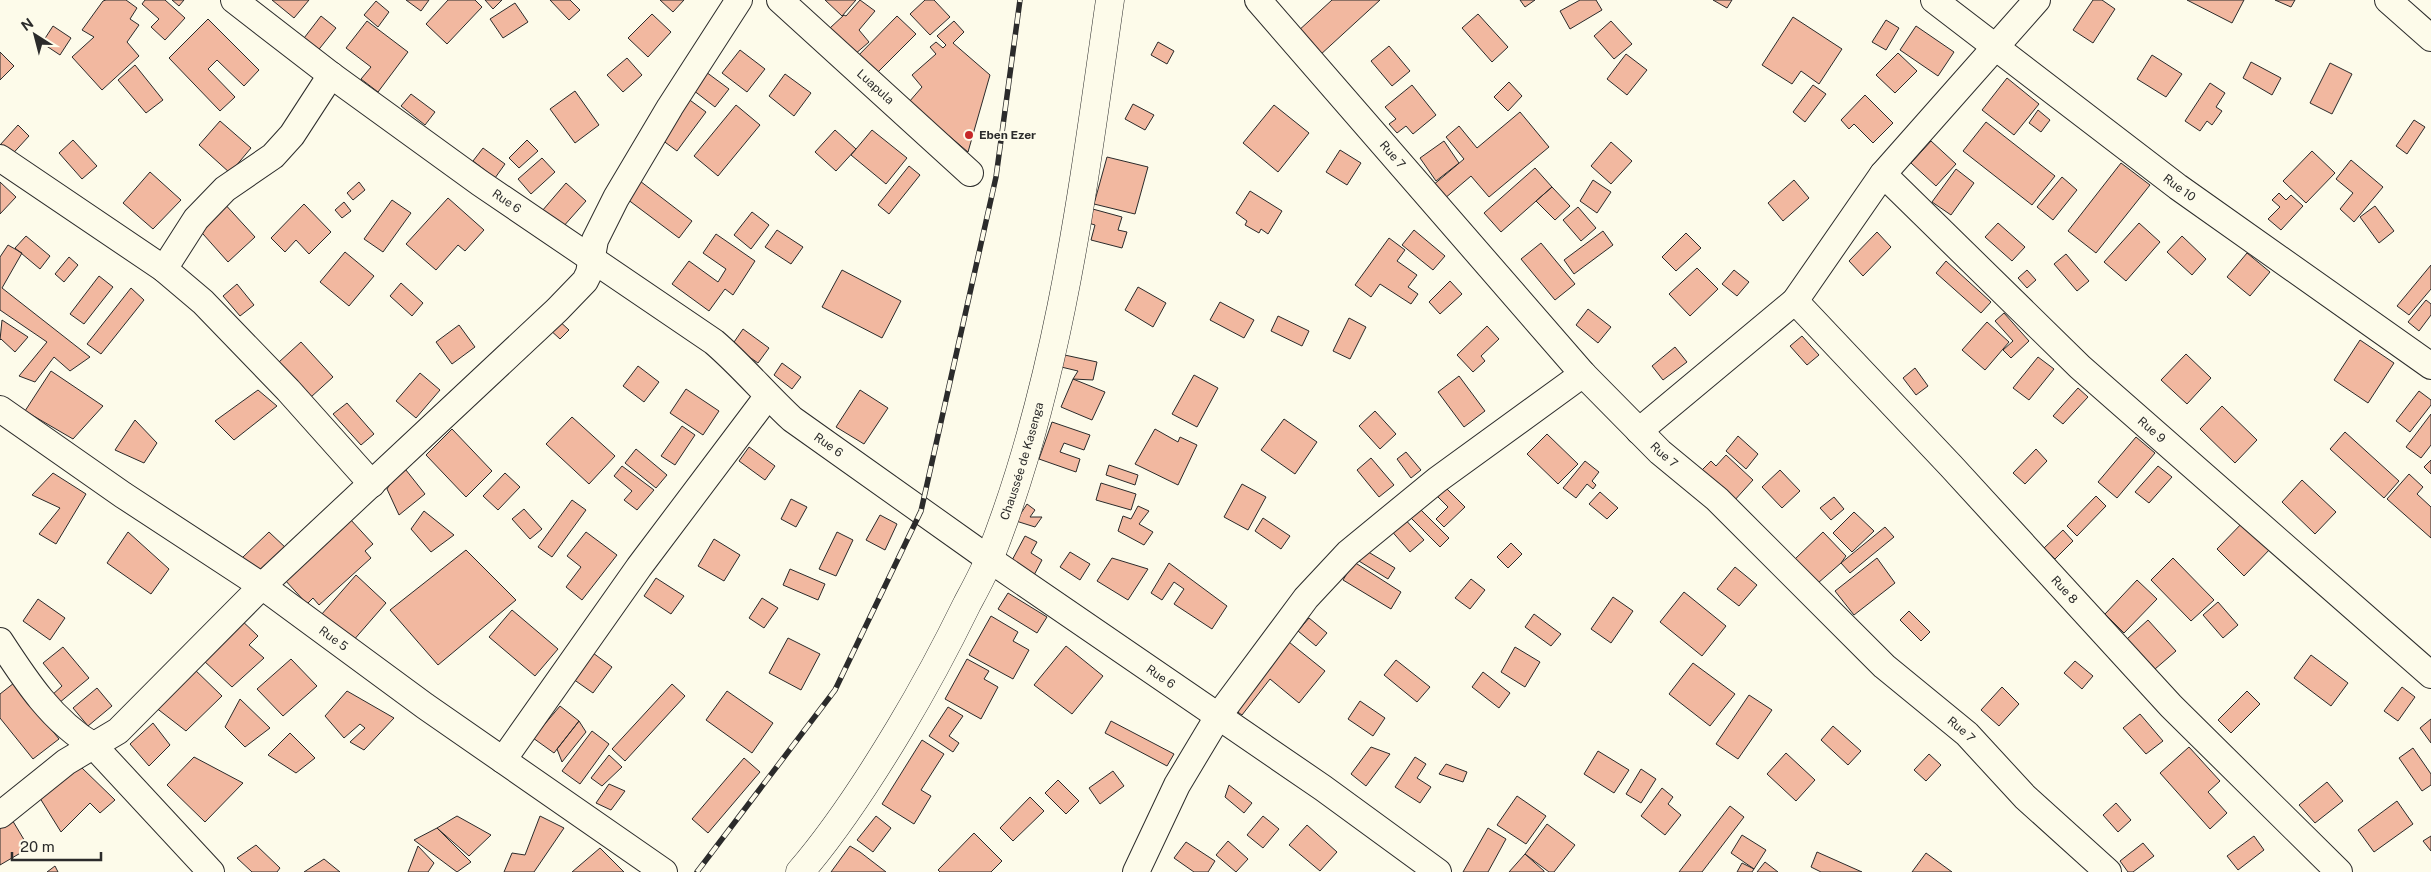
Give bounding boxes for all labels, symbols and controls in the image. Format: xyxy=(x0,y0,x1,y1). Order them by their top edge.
north arrow xyxy=(10,10,60,60)
text: N xyxy=(18,15,36,34)
street label: Luapula xyxy=(854,67,897,107)
place label: Eben Ezer xyxy=(979,128,1036,142)
marker: Eben Ezer xyxy=(963,129,975,141)
street label: Rue 7 xyxy=(1377,138,1408,171)
street label: Rue 10 xyxy=(2160,171,2198,204)
street label: Rue 6 xyxy=(490,186,524,216)
street label: Chaussée de Kasenga xyxy=(997,401,1046,522)
street label: Rue 9 xyxy=(2135,414,2168,446)
street label: Rue 6 xyxy=(811,430,846,460)
street label: Rue 7 xyxy=(1647,439,1681,471)
street label: Rue 8 xyxy=(2048,573,2081,607)
street label: Rue 5 xyxy=(316,623,351,654)
street label: Rue 6 xyxy=(1143,662,1178,692)
street label: Rue 7 xyxy=(1944,714,1978,745)
scale bar xyxy=(12,830,101,862)
text: 20 m xyxy=(20,838,55,855)

